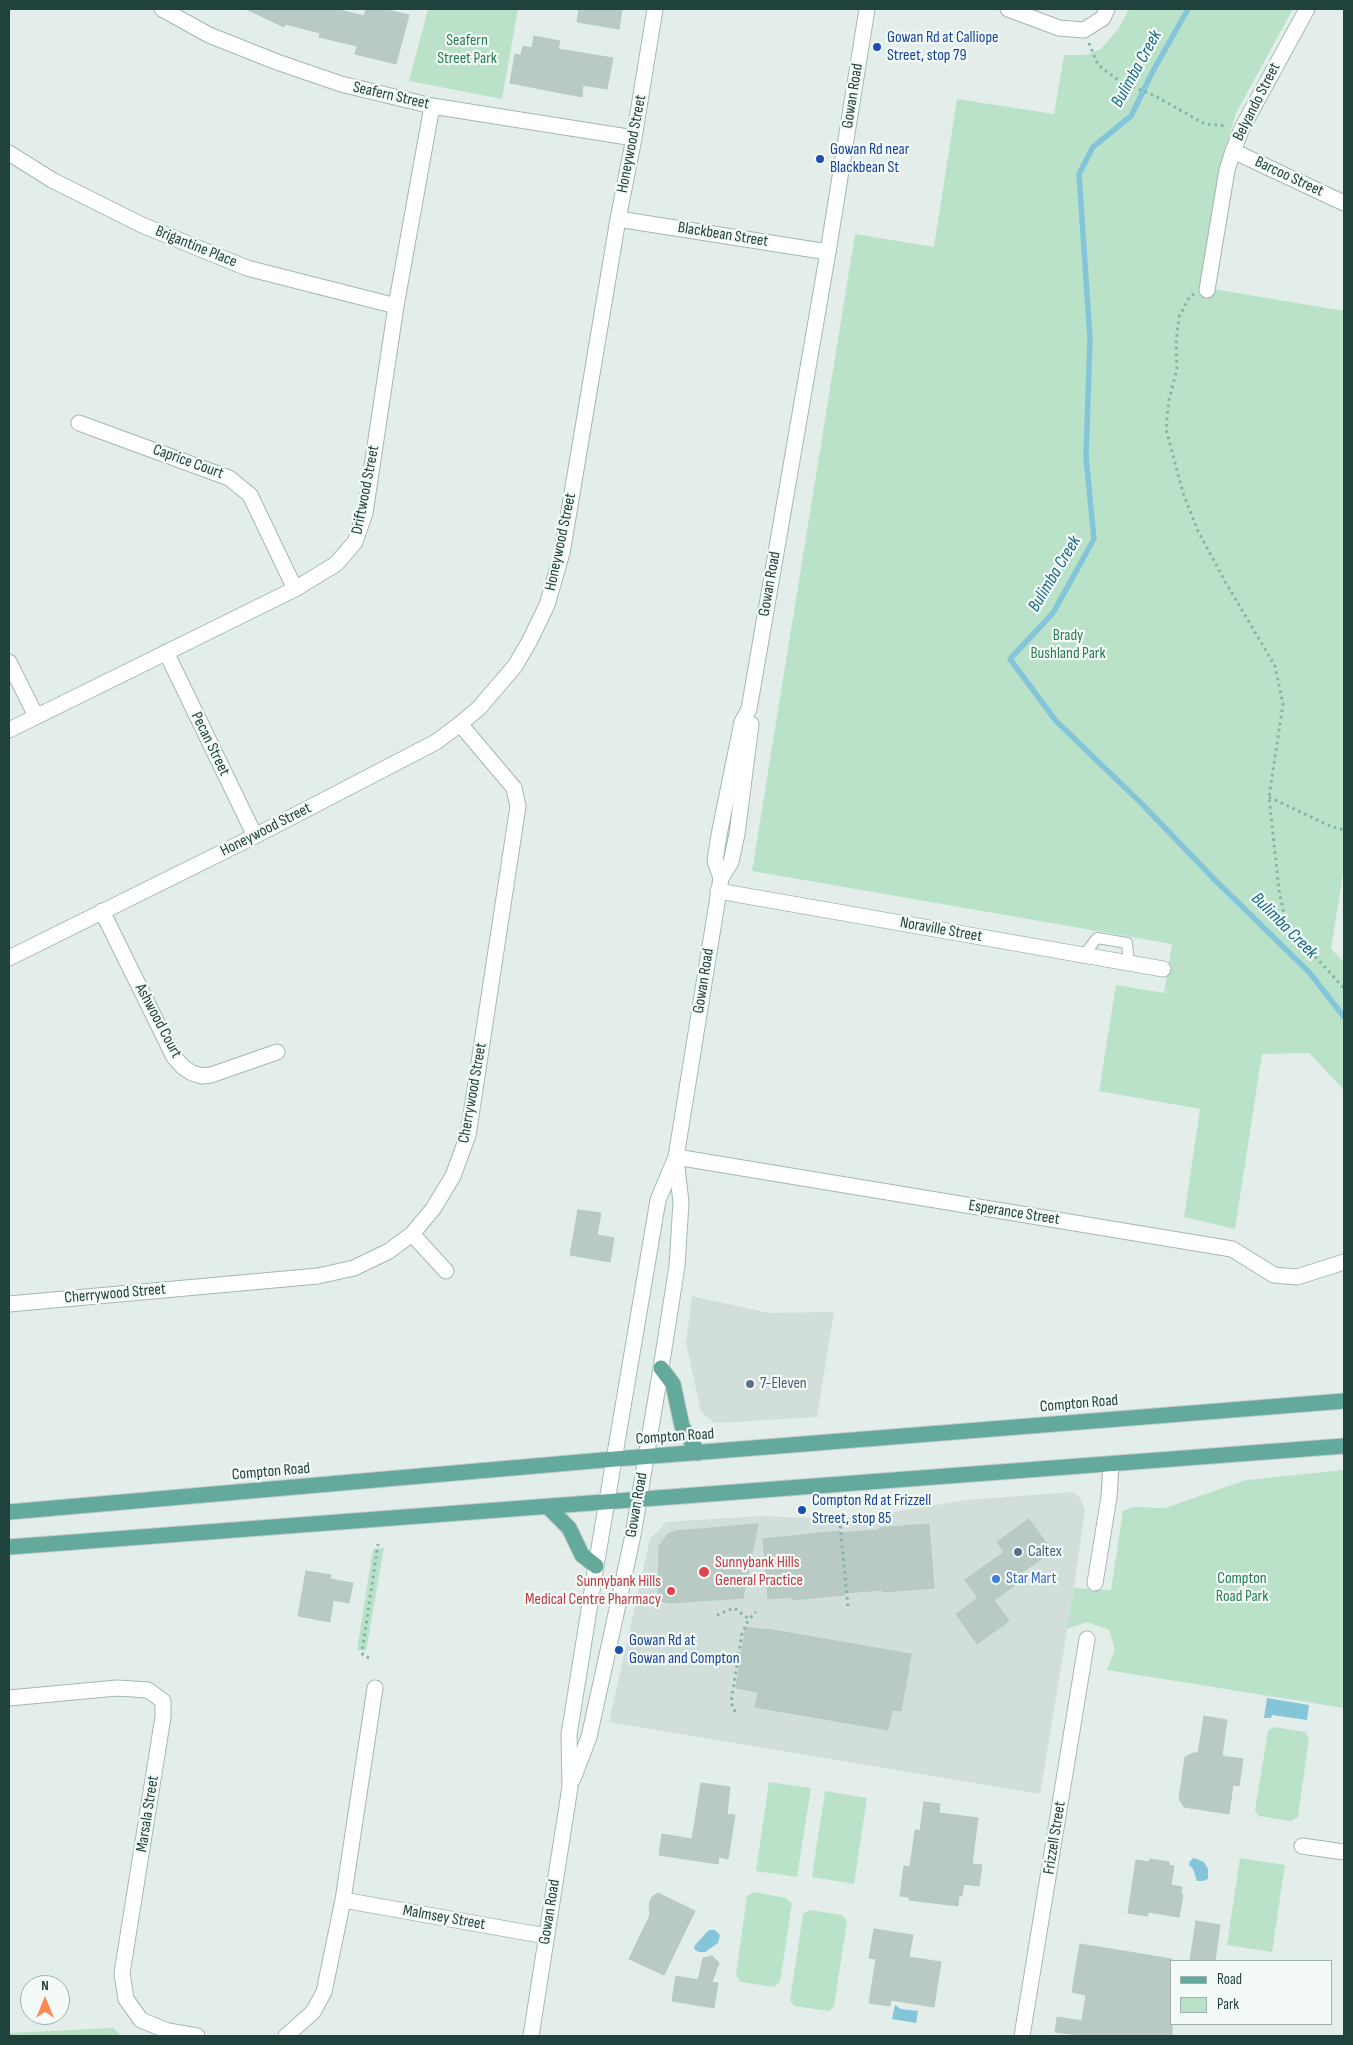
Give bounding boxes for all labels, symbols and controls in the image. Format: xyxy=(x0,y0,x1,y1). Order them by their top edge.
water label: Bulimba Creek xyxy=(1107,27,1167,111)
place label: Gowan Rd at Calliope Street, stop 79 xyxy=(887,28,999,66)
park label: Seafern Street Park xyxy=(437,31,497,69)
marker: Gowan Rd at Calliope Street, stop 79 xyxy=(871,41,883,53)
street label: Belyando Street xyxy=(1229,60,1285,144)
street label: Gowan Road xyxy=(838,62,868,130)
street label: Seafern Street xyxy=(351,78,431,114)
street label: Honeywood Street xyxy=(613,93,651,195)
place label: Gowan Rd near Blackbean St xyxy=(830,140,909,178)
marker: Gowan Rd near Blackbean St xyxy=(814,153,826,165)
street label: Barcoo Street xyxy=(1252,153,1326,201)
street label: Blackbean Street xyxy=(676,218,770,252)
street label: Brigantine Place xyxy=(152,222,240,272)
street label: Caprice Court xyxy=(150,440,226,484)
street label: Driftwood Street xyxy=(348,444,384,536)
street label: Honeywood Street xyxy=(541,491,581,593)
water label: Bulimba Creek xyxy=(1024,532,1086,616)
street label: Gowan Road xyxy=(755,550,785,618)
park label: Brady Bushland Park xyxy=(1030,626,1106,664)
street label: Pecan Street xyxy=(186,709,234,779)
street label: Honeywood Street xyxy=(217,799,315,861)
water label: Bulimba Creek xyxy=(1246,888,1322,964)
street label: Noraville Street xyxy=(898,913,984,947)
street label: Gowan Road xyxy=(689,947,719,1015)
street label: Ashwood Court xyxy=(130,981,186,1061)
street label: Cherrywood Street xyxy=(455,1041,491,1145)
street label: Esperance Street xyxy=(967,1196,1061,1230)
street label: Cherrywood Street xyxy=(64,1280,166,1308)
place label: 7-Eleven xyxy=(760,1374,807,1394)
marker: 7-Eleven xyxy=(744,1378,756,1390)
street label: Compton Road xyxy=(1039,1391,1119,1417)
street label: Compton Road xyxy=(635,1425,715,1449)
street label: Compton Road xyxy=(231,1459,311,1485)
street label: Gowan Road xyxy=(622,1471,652,1539)
place label: Compton Rd at Frizzell Street, stop 85 xyxy=(812,1491,931,1529)
marker: Compton Rd at Frizzell Street, stop 85 xyxy=(796,1504,808,1516)
place label: Caltex xyxy=(1028,1542,1062,1562)
marker: Caltex xyxy=(1012,1546,1024,1558)
place label: Sunnybank Hills General Practice xyxy=(715,1553,803,1591)
marker: Sunnybank Hills General Practice xyxy=(697,1565,711,1579)
place label: Star Mart xyxy=(1006,1569,1056,1589)
park label: Compton Road Park xyxy=(1216,1569,1268,1607)
place label: Sunnybank Hills Medical Centre Pharmacy xyxy=(525,1572,661,1610)
marker: Star Mart xyxy=(990,1573,1002,1585)
marker: Sunnybank Hills Medical Centre Pharmacy xyxy=(665,1585,677,1597)
place label: Gowan Rd at Gowan and Compton xyxy=(629,1631,740,1669)
marker: Gowan Rd at Gowan and Compton xyxy=(613,1644,625,1656)
street label: Marsala Street xyxy=(132,1774,164,1854)
street label: Frizzell Street xyxy=(1040,1800,1070,1876)
street label: Gowan Road xyxy=(535,1878,565,1946)
street label: Malmsey Street xyxy=(401,1901,487,1935)
legend xyxy=(1170,1960,1333,2025)
text: Road xyxy=(1217,1970,1242,1989)
north arrow xyxy=(20,1975,70,2025)
text: N xyxy=(41,1977,49,1994)
text: Park xyxy=(1217,1995,1239,2014)

